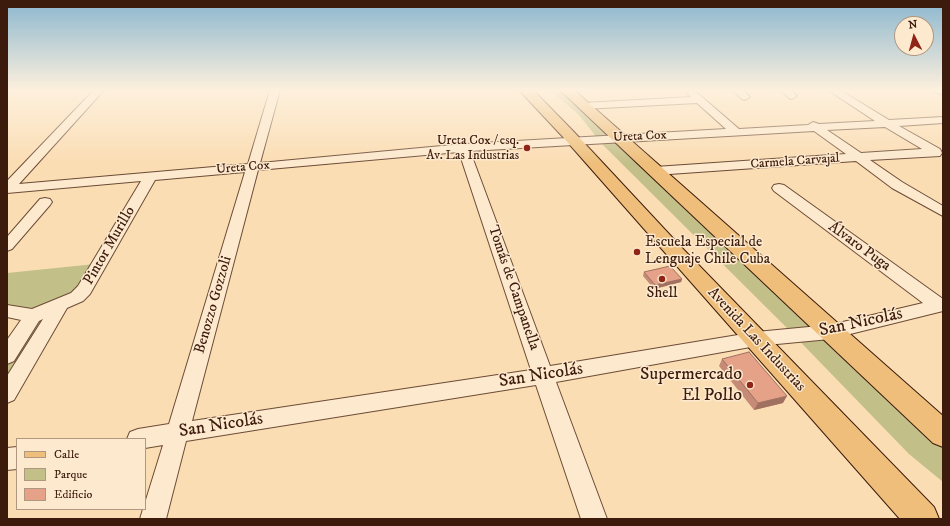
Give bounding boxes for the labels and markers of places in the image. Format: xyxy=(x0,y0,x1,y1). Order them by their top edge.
place label: Ureta Cox / esq. Av. Las Industrias xyxy=(426,133,519,164)
marker: Ureta Cox / esq. Av. Las Industrias xyxy=(522,143,532,153)
place label: Escuela Especial de Lenguaje Chile Cuba xyxy=(645,234,770,269)
marker: Escuela Especial de Lenguaje Chile Cuba xyxy=(632,247,642,257)
marker: Shell xyxy=(657,274,667,284)
place label: Shell xyxy=(647,285,677,303)
place label: Supermercado El Pollo xyxy=(640,364,742,406)
marker: Supermercado El Pollo xyxy=(745,380,755,390)

